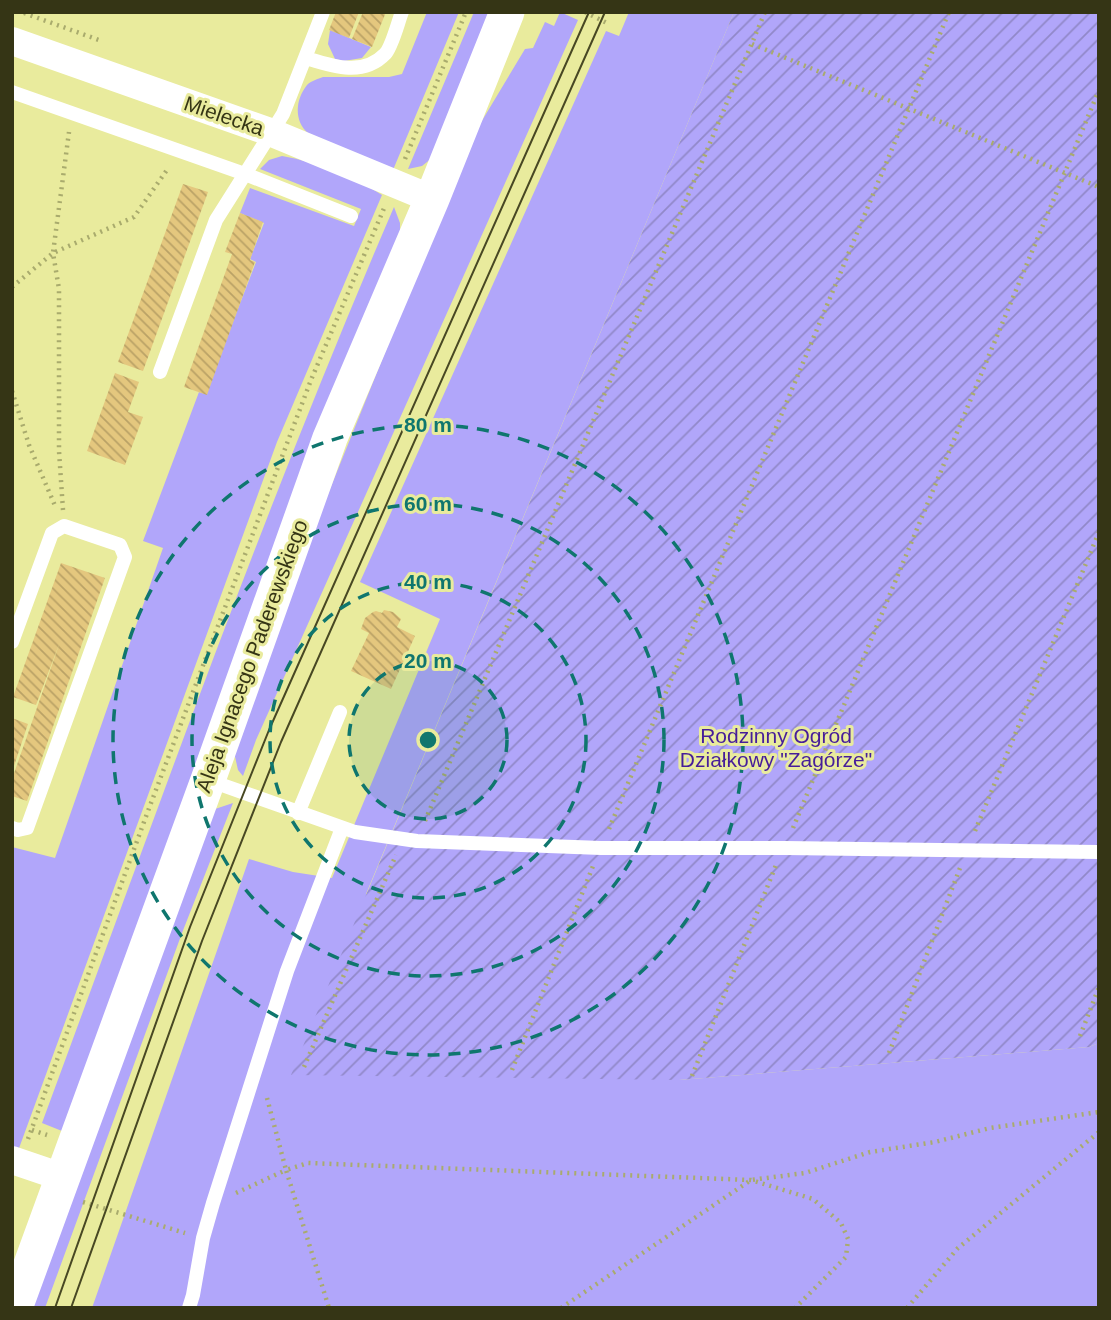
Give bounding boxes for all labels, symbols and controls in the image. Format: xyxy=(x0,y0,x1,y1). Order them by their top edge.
street label: Mielecka xyxy=(181,91,267,140)
text: 80 m xyxy=(404,413,452,436)
text: 60 m xyxy=(404,492,452,515)
street label: Aleja Ignacego Paderewskiego xyxy=(191,516,312,795)
text: 40 m xyxy=(404,570,452,593)
text: 20 m xyxy=(404,649,452,672)
park label: Rodzinny Ogród Działkowy "Zagórze" xyxy=(680,724,872,771)
centre of rings xyxy=(416,728,440,752)

